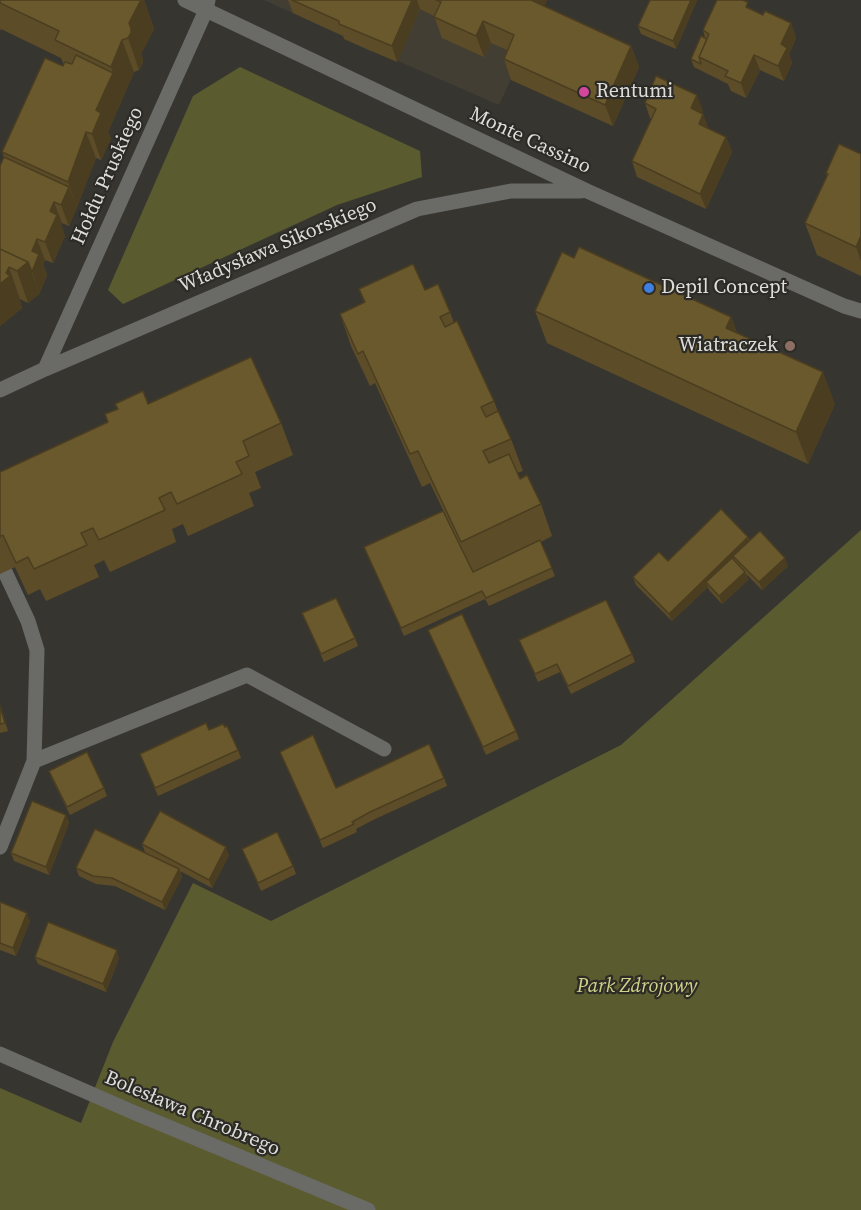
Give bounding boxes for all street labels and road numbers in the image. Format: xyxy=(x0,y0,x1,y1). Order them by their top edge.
street label: Monte Cassino xyxy=(465,102,595,180)
street label: Hołdu Pruskiego xyxy=(67,104,149,248)
street label: Władysława Sikorskiego xyxy=(175,193,381,299)
street label: Bolesława Chrobrego xyxy=(101,1066,283,1162)

